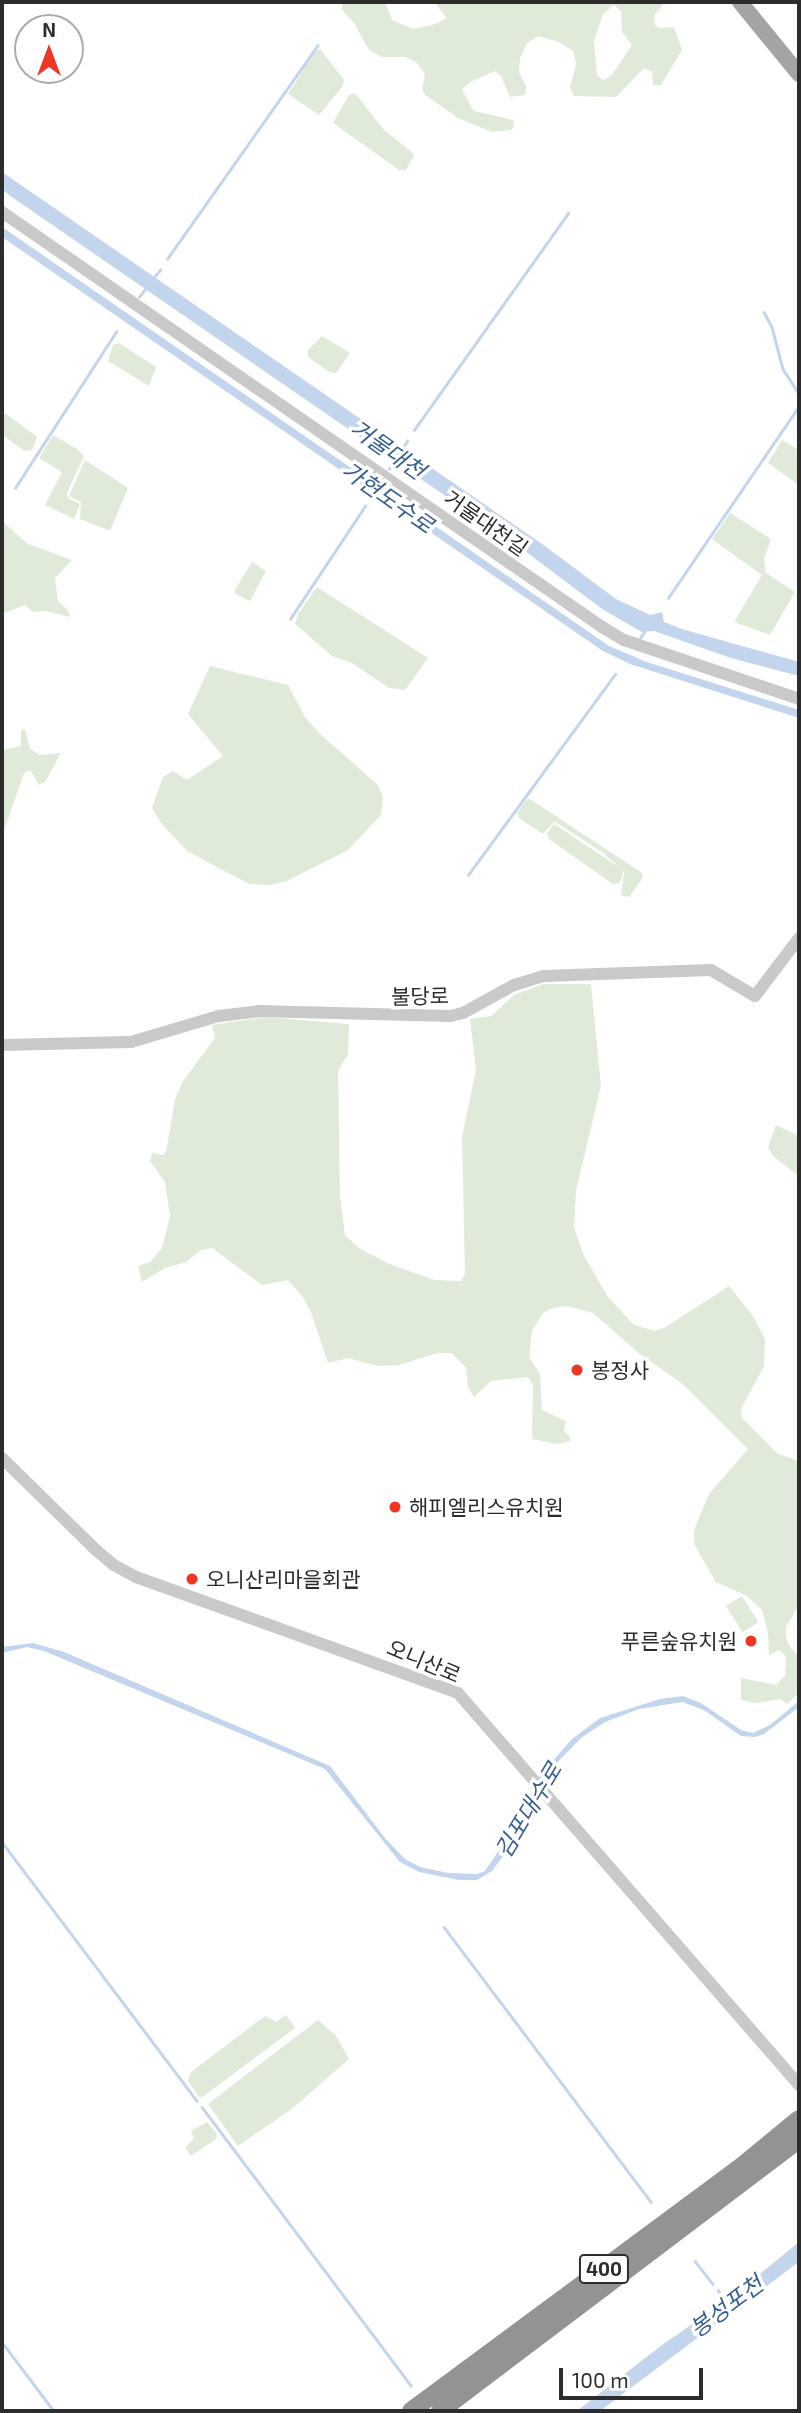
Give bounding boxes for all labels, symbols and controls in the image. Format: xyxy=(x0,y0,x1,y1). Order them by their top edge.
north arrow xyxy=(14,14,84,84)
text: N xyxy=(42,18,56,41)
water label: 거물대천 xyxy=(345,413,431,485)
water label: 가현도수로 xyxy=(337,455,439,539)
street label: 거물대천길 xyxy=(439,485,533,561)
street label: 불당로 xyxy=(391,983,449,1009)
place label: 봉정사 xyxy=(591,1357,649,1383)
marker: 봉정사 xyxy=(569,1362,585,1378)
place label: 해피엘리스유치원 xyxy=(409,1494,564,1520)
marker: 해피엘리스유치원 xyxy=(387,1499,403,1515)
place label: 오니산리마을회관 xyxy=(206,1566,361,1592)
marker: 오니산리마을회관 xyxy=(184,1571,200,1587)
place label: 푸른숲유치원 xyxy=(621,1628,737,1654)
marker: 푸른숲유치원 xyxy=(743,1633,759,1649)
street label: 오니산로 xyxy=(384,1634,464,1688)
water label: 김포대수로 xyxy=(489,1758,567,1862)
road number: 400 xyxy=(578,2254,630,2284)
water label: 봉성포천 xyxy=(684,2270,768,2342)
scale bar xyxy=(563,2354,706,2398)
text: 100 m xyxy=(572,2367,629,2392)

